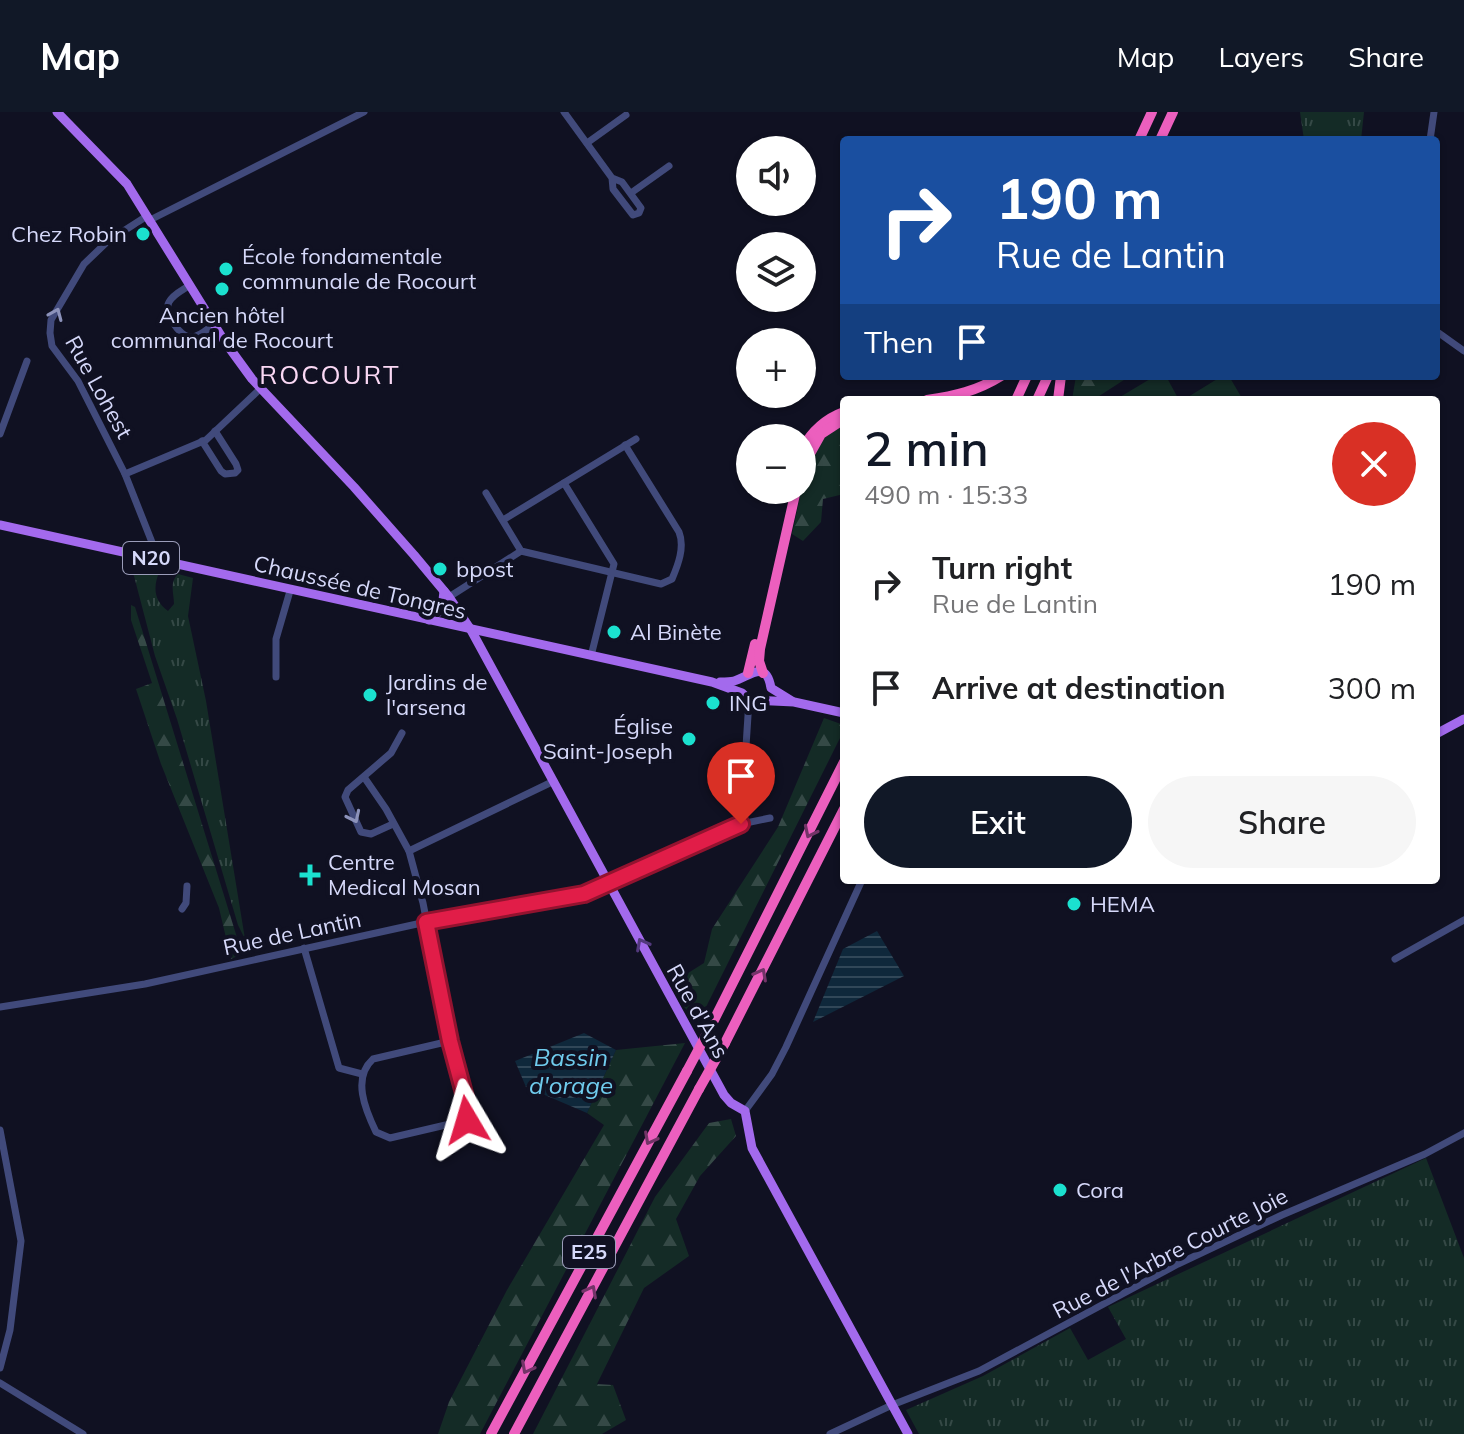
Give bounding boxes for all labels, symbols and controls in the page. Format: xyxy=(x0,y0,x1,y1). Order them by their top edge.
text: Map xyxy=(40,32,120,80)
text: Map xyxy=(1117,39,1174,74)
text: Layers xyxy=(1218,39,1304,74)
text: Share xyxy=(1348,39,1424,74)
map controls xyxy=(736,136,816,504)
button: sound xyxy=(736,136,816,216)
text: 190 m xyxy=(996,163,1163,233)
icon: right xyxy=(864,168,968,272)
place label: Chez Robin xyxy=(11,220,127,248)
marker: Chez Robin xyxy=(134,225,152,243)
button: layers xyxy=(736,232,816,312)
text: Rue de Lantin xyxy=(996,232,1226,277)
place label: École fondamentale communale de Rocourt xyxy=(242,242,477,295)
marker: École fondamentale communale de Rocourt xyxy=(217,260,235,278)
marker: Ancien hôtel communal de Rocourt xyxy=(213,280,231,298)
place label: Ancien hôtel communal de Rocourt xyxy=(111,301,333,354)
one-way arrow xyxy=(46,308,63,322)
icon: arrive xyxy=(950,320,994,364)
text: Then xyxy=(864,323,934,361)
button: + xyxy=(736,328,816,408)
street label: Rue Lohest xyxy=(59,331,139,444)
district label: ROCOURT xyxy=(259,358,401,391)
text: 2 min xyxy=(864,418,989,478)
button: close xyxy=(1332,422,1416,506)
button: − xyxy=(736,424,816,504)
text: 490 m · 15:33 xyxy=(864,478,1028,511)
road number: N20 xyxy=(123,542,179,574)
street label: Chaussée de Tongres xyxy=(251,549,469,625)
text: Turn right xyxy=(932,549,1072,587)
place label: bpost xyxy=(456,555,514,583)
marker: bpost xyxy=(431,560,449,578)
icon: right xyxy=(864,562,908,606)
text: 190 m xyxy=(1328,565,1416,603)
text: Rue de Lantin xyxy=(932,587,1098,620)
place label: Al Binète xyxy=(630,618,722,646)
marker: Al Binète xyxy=(605,623,623,641)
icon: arrive xyxy=(864,666,908,710)
place label: Jardins de l'arsena xyxy=(386,668,487,721)
text: Arrive at destination xyxy=(932,669,1226,707)
text: 300 m xyxy=(1328,669,1416,707)
marker: Jardins de l'arsena xyxy=(361,686,379,704)
place label: ING xyxy=(729,689,767,717)
marker: ING xyxy=(704,694,722,712)
place label: Église Saint-Joseph xyxy=(543,712,673,765)
marker: Église Saint-Joseph xyxy=(680,730,698,748)
pin xyxy=(707,742,775,824)
icon: arrive xyxy=(719,754,763,798)
button: Exit xyxy=(864,776,1132,868)
button: Share xyxy=(1148,776,1416,868)
one-way arrow xyxy=(344,809,360,824)
one-way arrow xyxy=(804,824,820,839)
place label: Centre Medical Mosan xyxy=(328,848,481,901)
marker: Centre Medical Mosan xyxy=(299,864,321,886)
place label: HEMA xyxy=(1090,890,1155,918)
marker: HEMA xyxy=(1065,895,1083,913)
street label: Rue de Lantin xyxy=(220,905,364,961)
one-way arrow xyxy=(636,938,651,953)
street label: Rue d'Ans xyxy=(661,959,735,1063)
one-way arrow xyxy=(751,967,766,982)
water label: Bassin d'orage xyxy=(529,1042,613,1100)
position arrow xyxy=(425,1078,509,1162)
one-way arrow xyxy=(645,1131,660,1146)
place label: Cora xyxy=(1076,1176,1124,1204)
marker: Cora xyxy=(1051,1181,1069,1199)
street label: Rue de l'Arbre Courte Joie xyxy=(1048,1182,1292,1324)
road number: E25 xyxy=(563,1236,615,1268)
one-way arrow xyxy=(581,1285,596,1300)
one-way arrow xyxy=(521,1359,537,1374)

